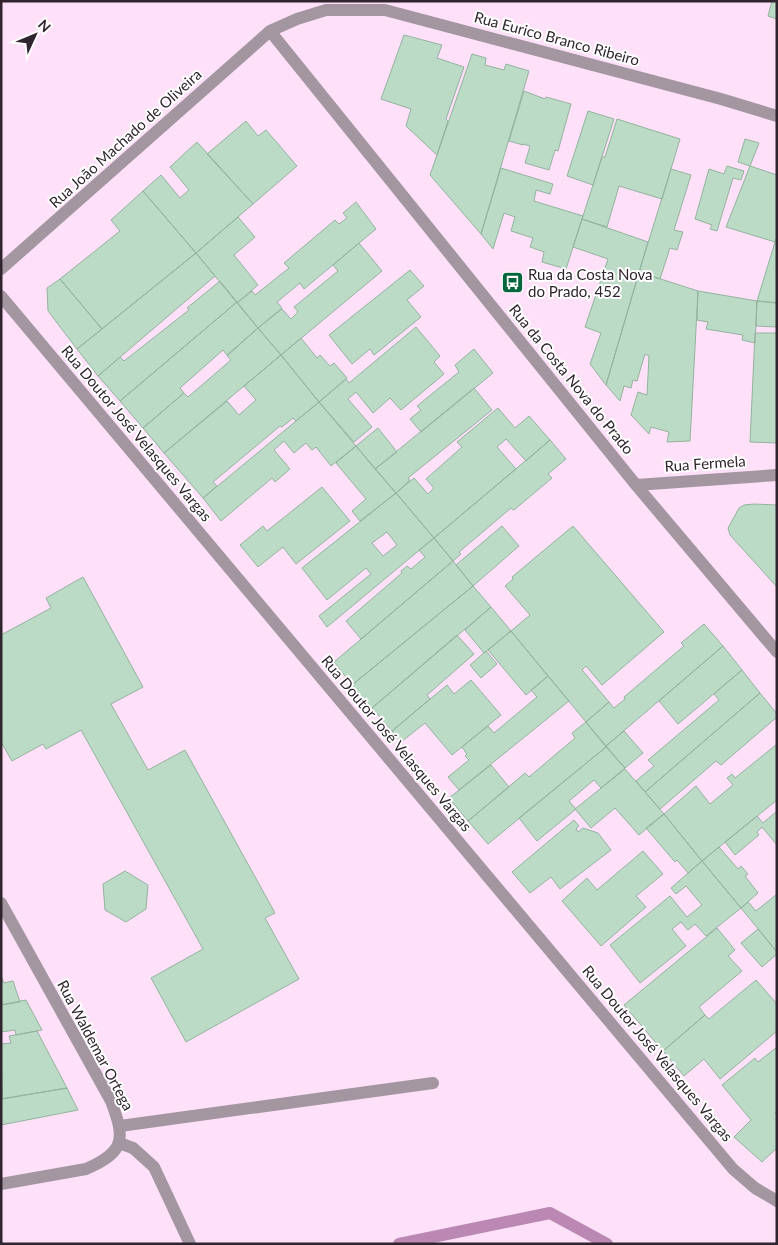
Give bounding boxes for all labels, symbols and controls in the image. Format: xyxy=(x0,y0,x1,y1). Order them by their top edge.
street label: Rua Eurico Branco Ribeiro xyxy=(472,7,642,69)
north arrow xyxy=(10,10,60,60)
text: N xyxy=(35,16,55,35)
street label: Rua João Machado de Oliveira xyxy=(45,65,205,211)
place label: Rua da Costa Nova do Prado, 452 xyxy=(528,265,653,300)
bus stop icon: Rua da Costa Nova do Prado, 452 xyxy=(500,271,524,295)
street label: Rua da Costa Nova do Prado xyxy=(506,300,638,458)
street label: Rua Doutor José Velasques Vargas xyxy=(58,341,216,525)
street label: Rua Fermela xyxy=(664,451,746,475)
street label: Rua Doutor José Velasques Vargas xyxy=(318,651,476,835)
street label: Rua Doutor José Velasques Vargas xyxy=(579,961,737,1145)
street label: Rua Waldemar Ortega xyxy=(54,977,138,1113)

